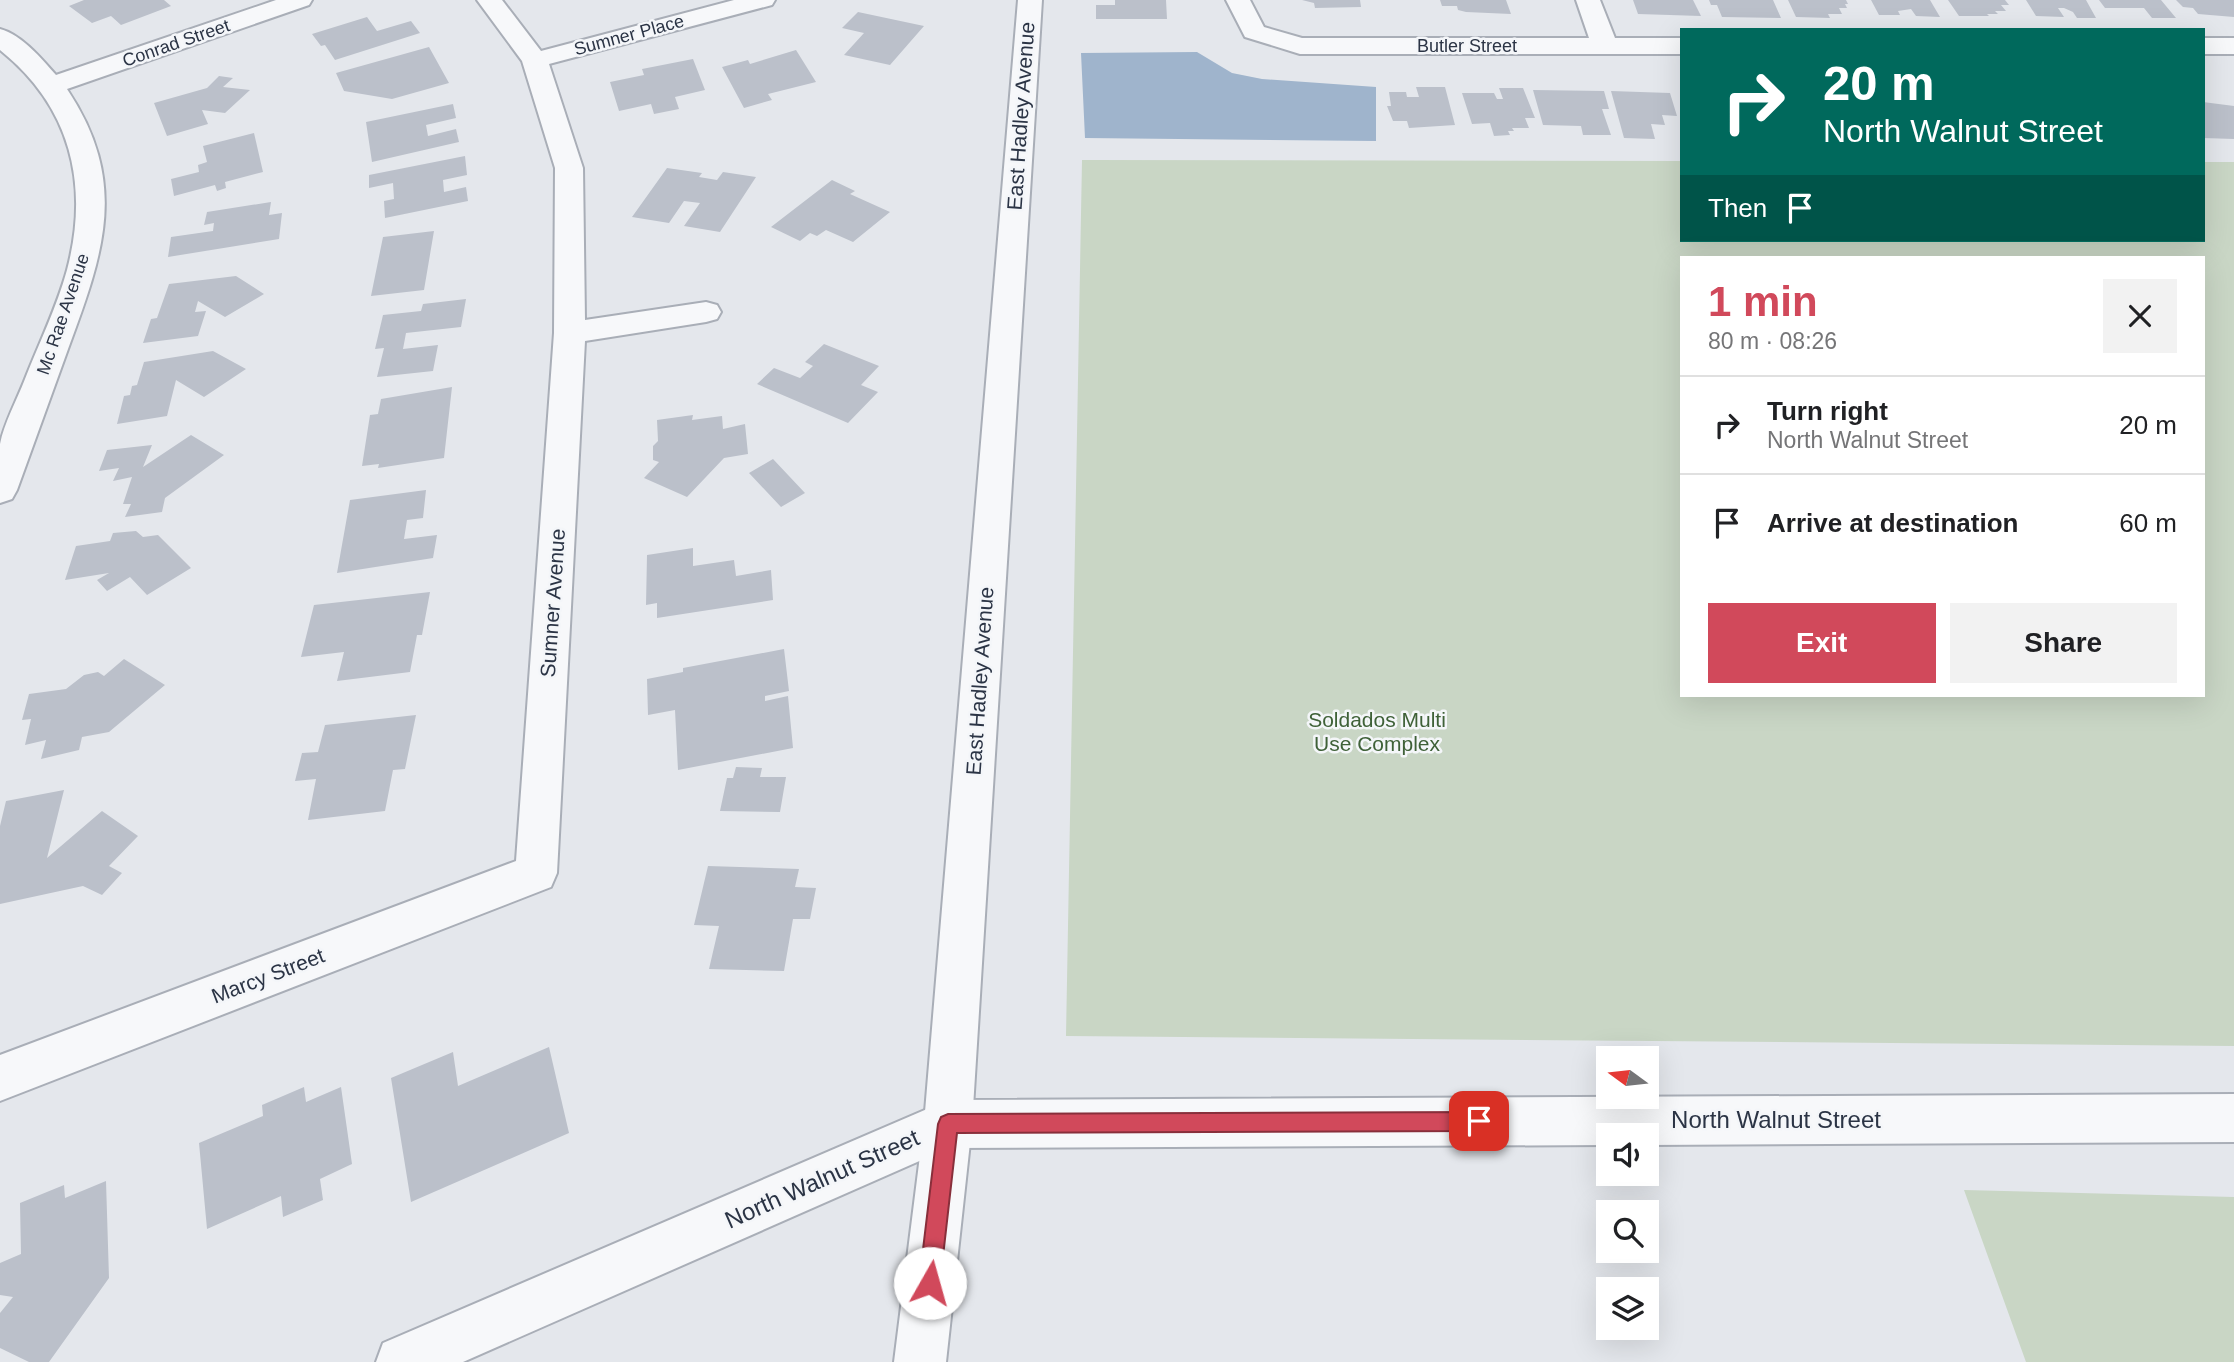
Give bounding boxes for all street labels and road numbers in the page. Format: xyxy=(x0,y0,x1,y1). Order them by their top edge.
street label: Sumner Place xyxy=(572,11,686,59)
street label: Conrad Street xyxy=(120,15,232,71)
street label: East Hadley Avenue xyxy=(1002,21,1039,211)
street label: Butler Street xyxy=(1417,36,1517,56)
street label: Mc Rae Avenue xyxy=(33,251,93,377)
street label: Sumner Avenue xyxy=(536,528,569,678)
street label: East Hadley Avenue xyxy=(961,586,998,776)
street label: Marcy Street xyxy=(208,943,328,1008)
street label: North Walnut Street xyxy=(1671,1106,1881,1133)
street label: North Walnut Street xyxy=(720,1123,923,1234)

